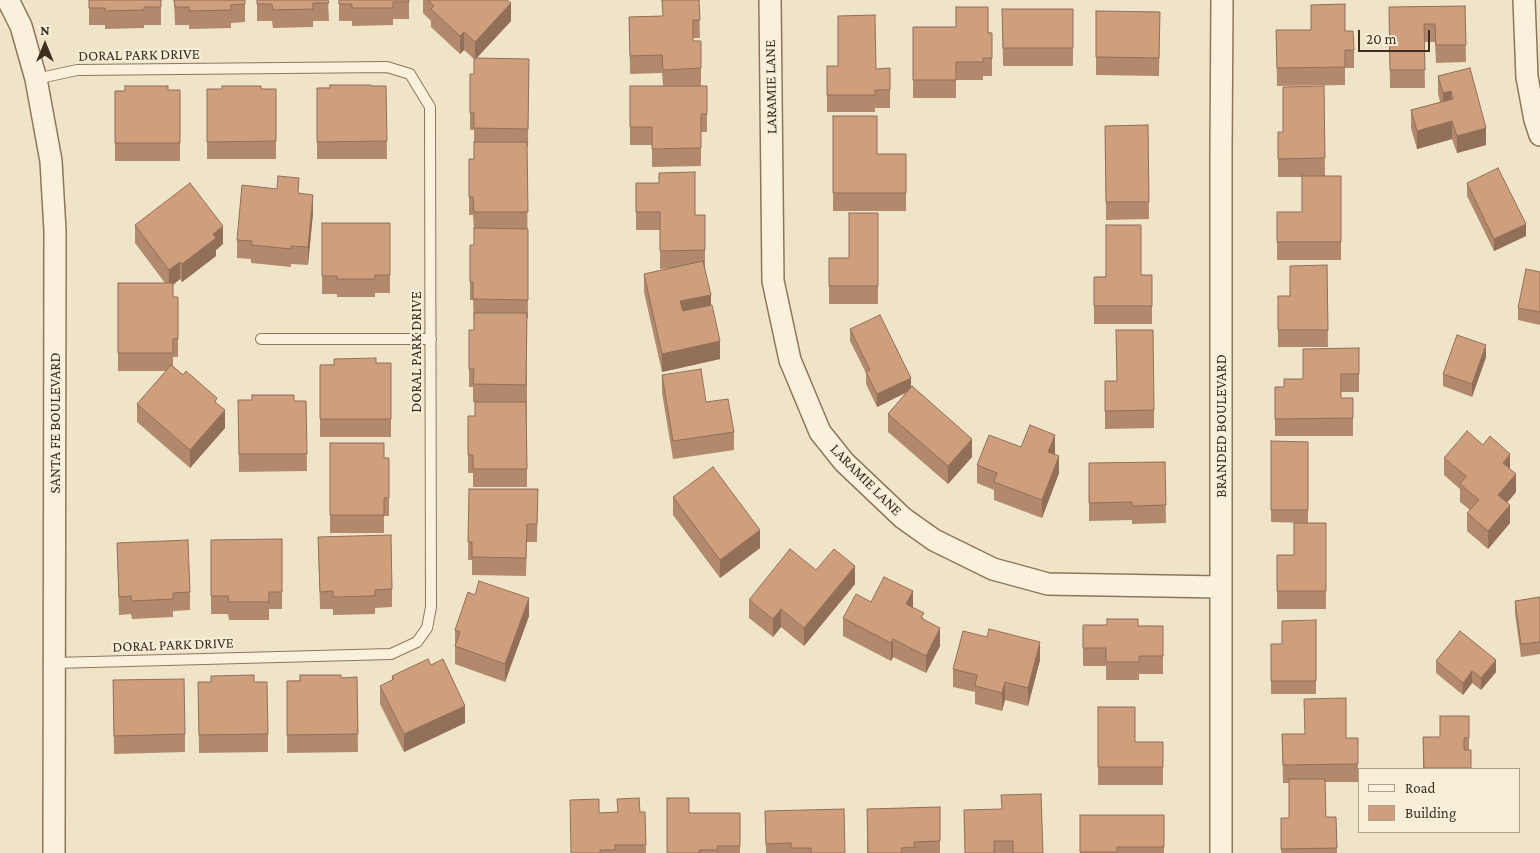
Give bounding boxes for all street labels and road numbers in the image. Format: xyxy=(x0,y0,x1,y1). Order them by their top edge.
street label: LARAMIE LANE xyxy=(761,40,781,134)
street label: DORAL PARK DRIVE xyxy=(78,45,200,65)
street label: DORAL PARK DRIVE xyxy=(407,291,425,413)
street label: SANTA FE BOULEVARD xyxy=(46,353,64,493)
street label: BRANDED BOULEVARD xyxy=(1212,354,1230,498)
street label: LARAMIE LANE xyxy=(826,440,906,520)
street label: DORAL PARK DRIVE xyxy=(112,634,234,656)

